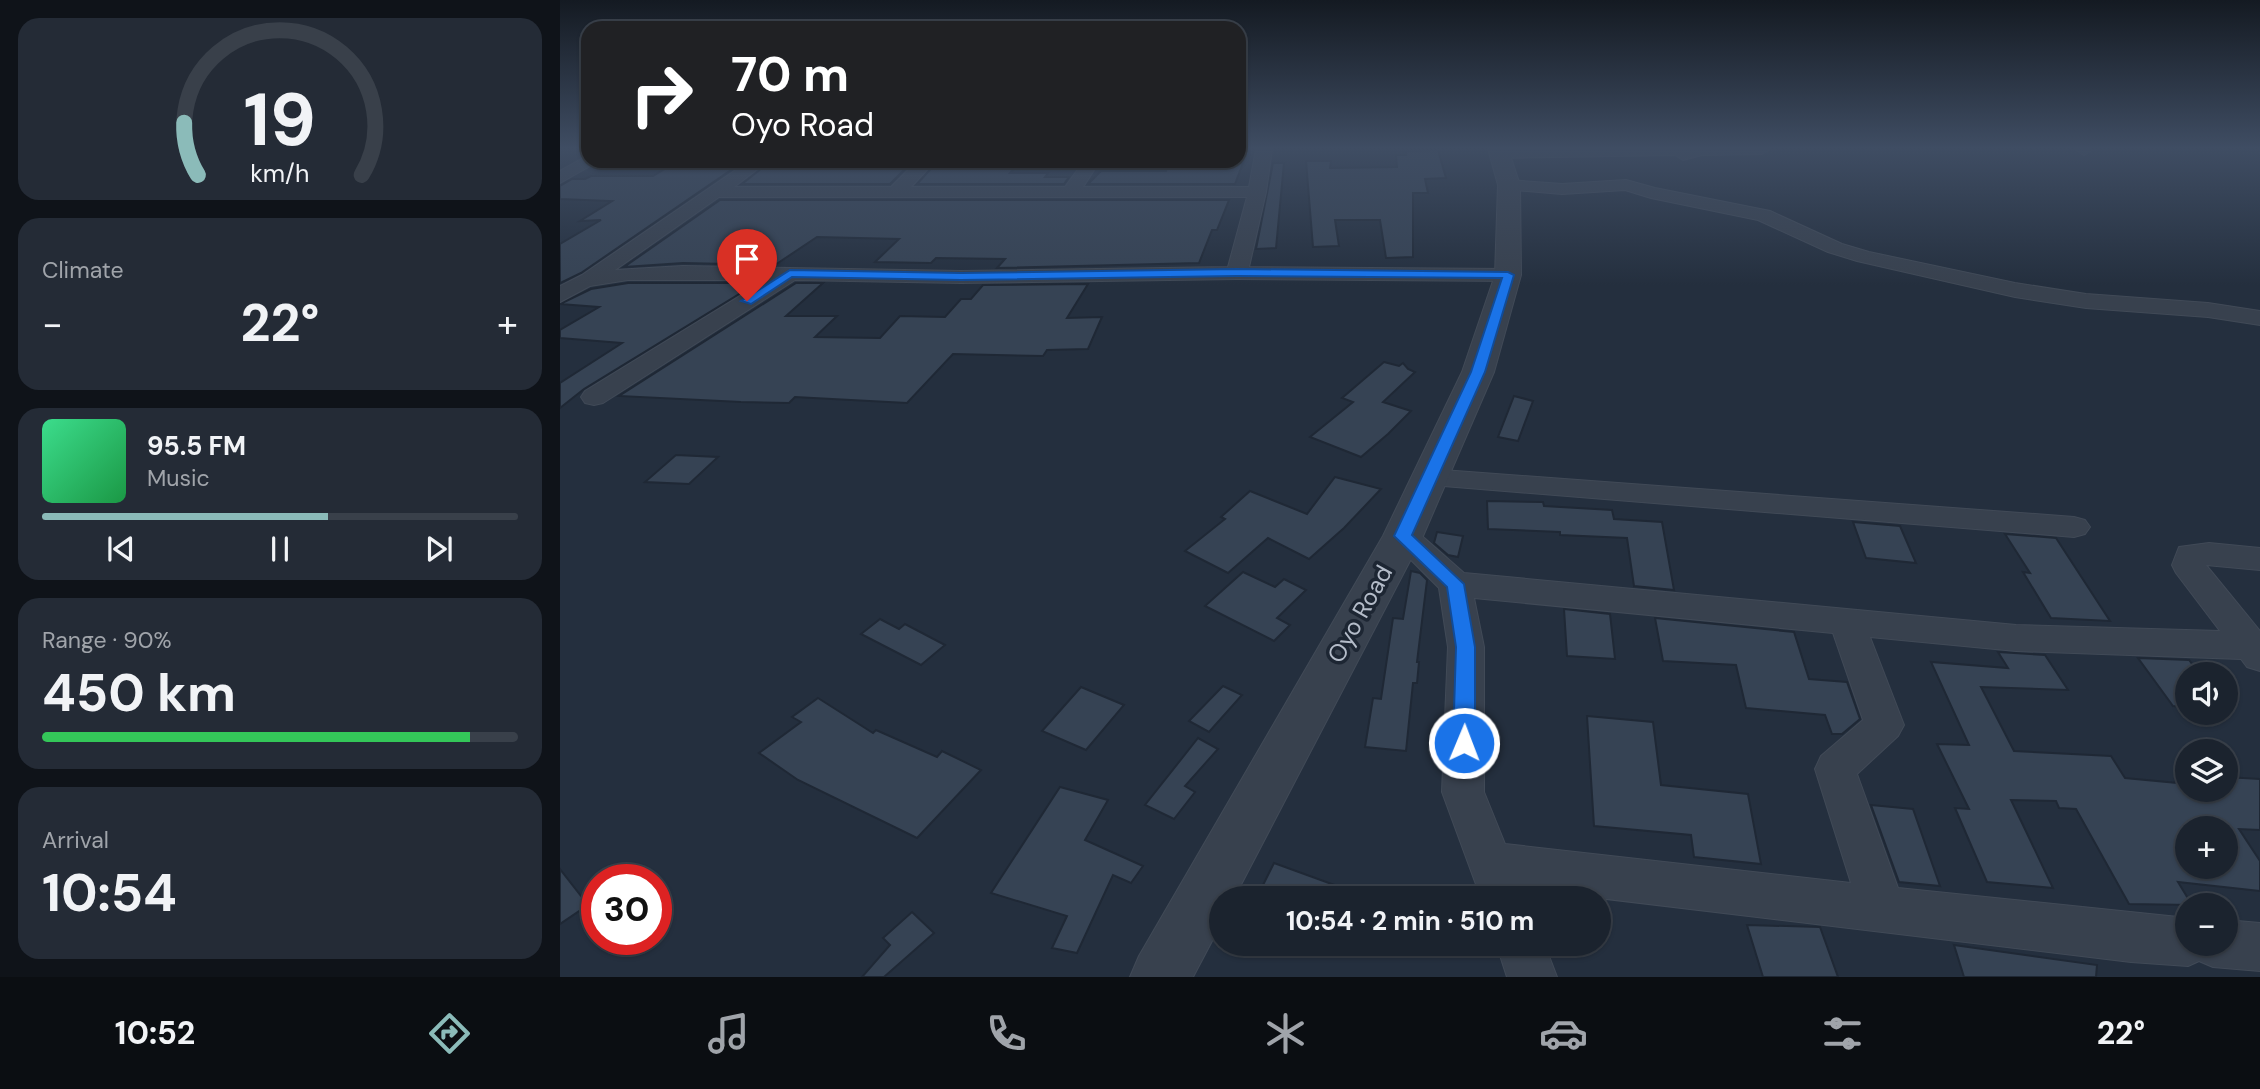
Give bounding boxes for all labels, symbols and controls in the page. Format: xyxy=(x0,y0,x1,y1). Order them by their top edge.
text: 70 m xyxy=(731,42,849,106)
icon: right xyxy=(616,49,707,140)
text: 19 xyxy=(244,73,316,168)
text: Oyo Road xyxy=(731,104,874,146)
text: km/h xyxy=(250,157,310,190)
pin xyxy=(717,229,777,301)
icon: arrive xyxy=(728,240,766,278)
text: Climate xyxy=(42,255,124,285)
text: 22° xyxy=(241,289,319,357)
text: − xyxy=(42,299,63,349)
text: + xyxy=(497,299,518,349)
text: 95.5 FM xyxy=(147,429,246,463)
text: Music xyxy=(147,463,210,493)
icon: previous xyxy=(102,530,140,568)
icon: pause xyxy=(261,530,299,568)
icon: next xyxy=(420,530,458,568)
street label: Oyo Road xyxy=(1320,559,1399,668)
text: Range · 90% xyxy=(42,625,172,655)
text: 450 km xyxy=(42,659,236,727)
map controls xyxy=(2175,662,2238,956)
button: sound xyxy=(2175,662,2238,725)
position arrow xyxy=(1427,706,1501,780)
button: layers xyxy=(2175,739,2238,802)
button: + xyxy=(2175,816,2238,879)
text: Arrival xyxy=(42,825,109,855)
text: 10:54 xyxy=(42,859,177,927)
speed limit sign: 30 xyxy=(581,864,672,955)
button: − xyxy=(2175,893,2238,956)
text: 10:54 · 2 min · 510 m xyxy=(1286,904,1534,938)
icon: directions xyxy=(425,1009,474,1058)
icon: music xyxy=(704,1009,753,1058)
icon: phone xyxy=(982,1009,1031,1058)
icon: climate xyxy=(1261,1009,1310,1058)
icon: car xyxy=(1539,1009,1588,1058)
icon: filters xyxy=(1818,1009,1867,1058)
text: 10:52 xyxy=(115,1012,195,1054)
text: 22° xyxy=(2097,1012,2145,1054)

